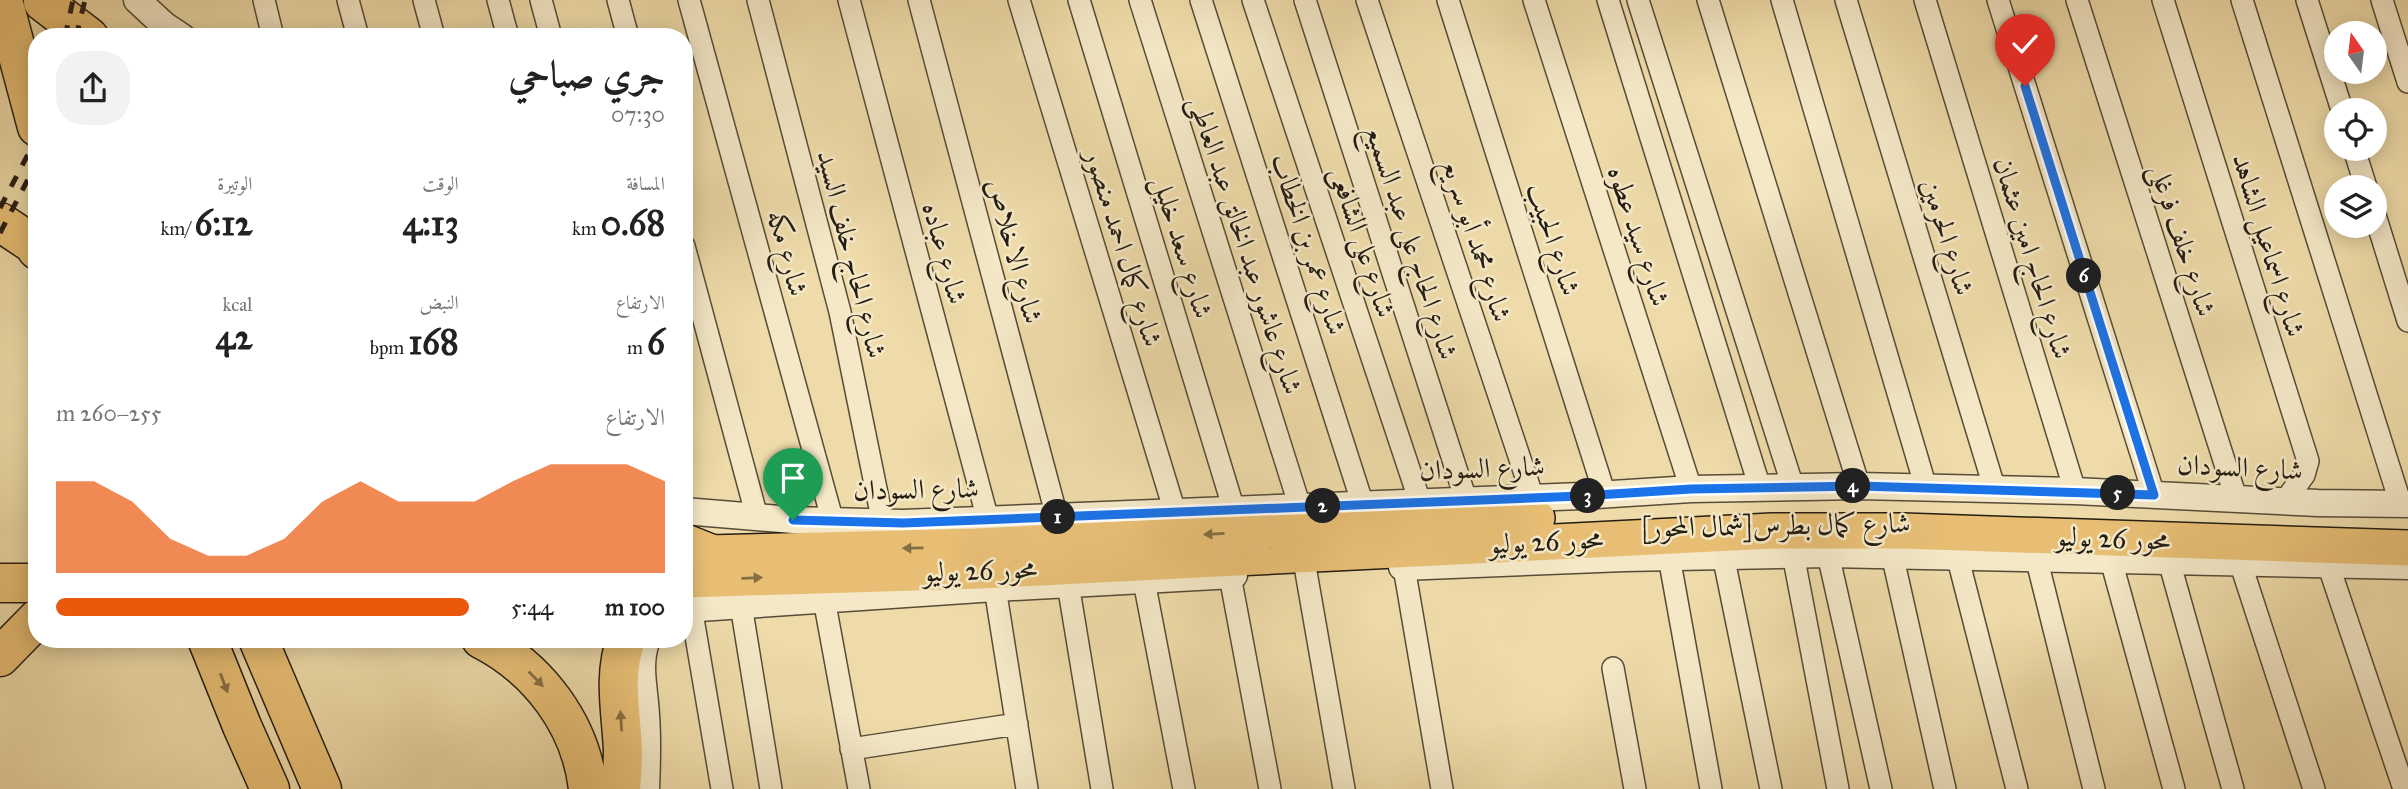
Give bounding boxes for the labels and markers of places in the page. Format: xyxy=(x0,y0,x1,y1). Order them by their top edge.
pin xyxy=(1995,14,2055,86)
pin: 6 xyxy=(2066,258,2102,294)
pin xyxy=(763,448,823,520)
pin: 4 xyxy=(1836,468,1870,504)
pin: 5 xyxy=(2100,476,2136,510)
pin: 3 xyxy=(1570,478,1606,514)
pin: 2 xyxy=(1306,489,1340,524)
pin: 1 xyxy=(1040,500,1076,534)

